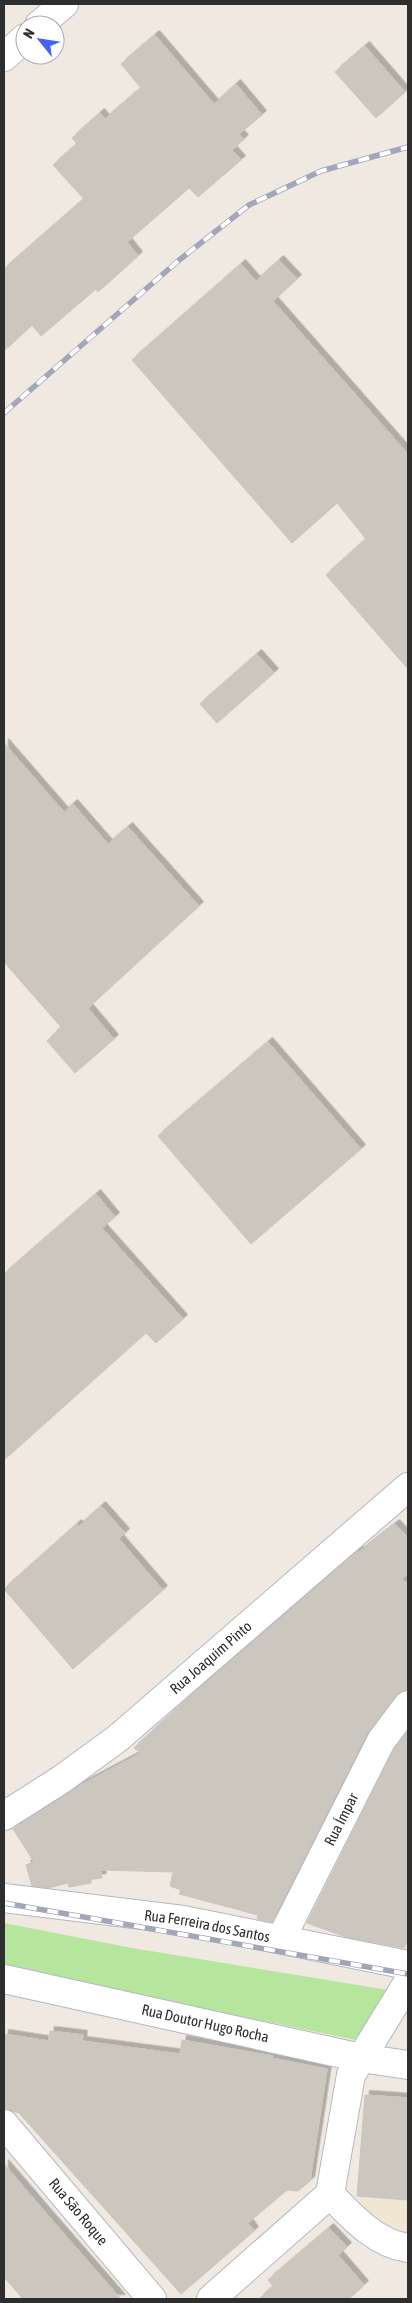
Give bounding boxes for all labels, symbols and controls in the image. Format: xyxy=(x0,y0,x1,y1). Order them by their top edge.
north arrow xyxy=(15,15,65,65)
text: N xyxy=(20,26,38,41)
street label: Rua Joaquim Pinto xyxy=(166,1617,255,1697)
street label: Rua Ímpar xyxy=(321,1789,362,1848)
street label: Rua Ferreira dos Santos xyxy=(143,1906,271,1945)
street label: Rua Doutor Hugo Rocha xyxy=(140,2001,271,2045)
street label: Rua São Roque xyxy=(46,2175,112,2248)

